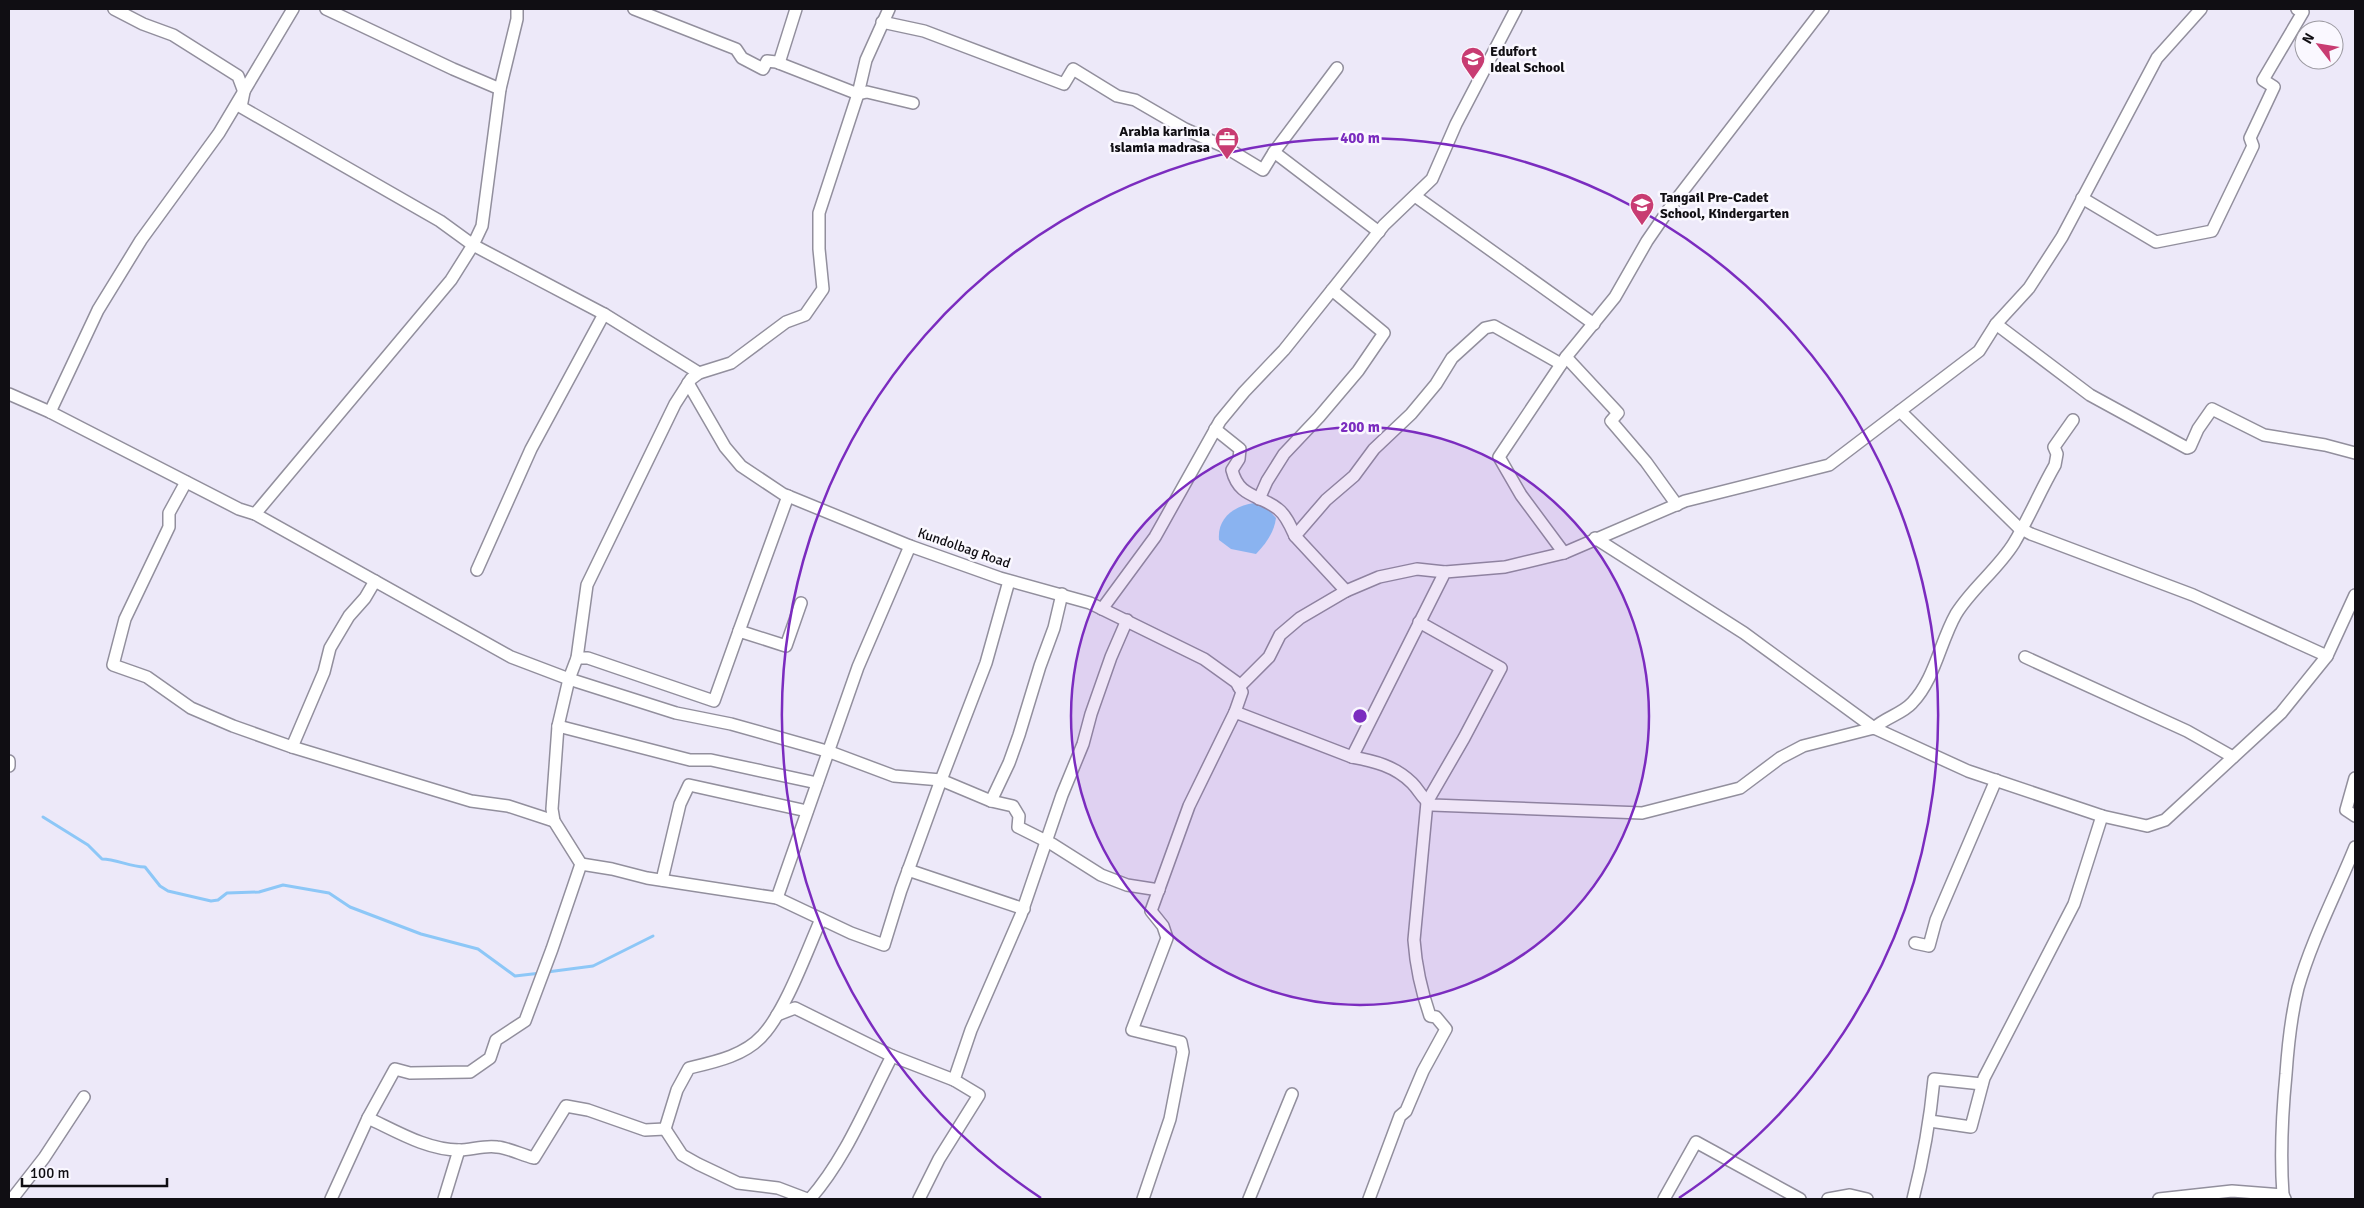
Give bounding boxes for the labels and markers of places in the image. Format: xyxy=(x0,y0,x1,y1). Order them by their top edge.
place label: Edufort Ideal School xyxy=(1490,43,1565,76)
school or university icon: Edufort Ideal School xyxy=(1460,46,1486,80)
place label: Arabia karimia islamia madrasa xyxy=(1110,123,1210,156)
office icon: Arabia karimia islamia madrasa xyxy=(1214,126,1240,160)
place label: Tangail Pre-Cadet School, Kindergarten xyxy=(1660,189,1790,222)
school or university icon: Tangail Pre-Cadet School, Kindergarten xyxy=(1629,192,1655,226)
centre of rings xyxy=(1351,707,1369,725)

